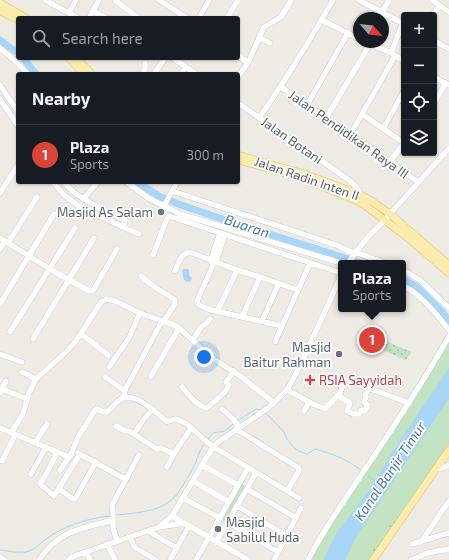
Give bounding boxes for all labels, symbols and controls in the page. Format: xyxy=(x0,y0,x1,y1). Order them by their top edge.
north arrow xyxy=(353,12,389,48)
map controls xyxy=(401,12,437,156)
button: + xyxy=(401,12,437,48)
search box xyxy=(16,16,240,60)
icon: search xyxy=(30,27,52,49)
text: Search here xyxy=(62,29,143,47)
button: − xyxy=(401,48,437,84)
button: locate xyxy=(401,84,437,120)
street label: Jalan Pendidikan Raya III xyxy=(286,86,412,182)
text: Nearby xyxy=(32,88,90,108)
street label: Jalan Botani xyxy=(258,113,326,167)
button: layers xyxy=(401,120,437,156)
text: Plaza xyxy=(70,138,109,156)
text: 1 xyxy=(42,147,48,163)
text: 300 m xyxy=(187,147,224,163)
street label: Jalan Radin Inten II xyxy=(253,153,361,203)
text: Sports xyxy=(70,156,109,172)
place label: Masjid As Salam xyxy=(57,204,153,220)
marker: Masjid As Salam xyxy=(156,207,166,217)
water label: Buaran xyxy=(223,210,272,241)
popup xyxy=(338,260,406,312)
text: Plaza xyxy=(352,269,392,287)
text: Sports xyxy=(352,287,391,303)
pin: 1 xyxy=(359,325,385,355)
place label: Masjid Baitur Rahman xyxy=(244,339,331,370)
your location xyxy=(194,347,214,367)
marker: Masjid Baitur Rahman xyxy=(334,349,344,359)
place label: RSIA Sayyidah xyxy=(319,372,402,388)
marker: RSIA Sayyidah xyxy=(304,374,316,386)
water label: Kanal Banjir Timur xyxy=(350,418,429,524)
place label: Masjid Sabilul Huda xyxy=(226,514,299,545)
marker: Masjid Sabilul Huda xyxy=(213,524,223,534)

